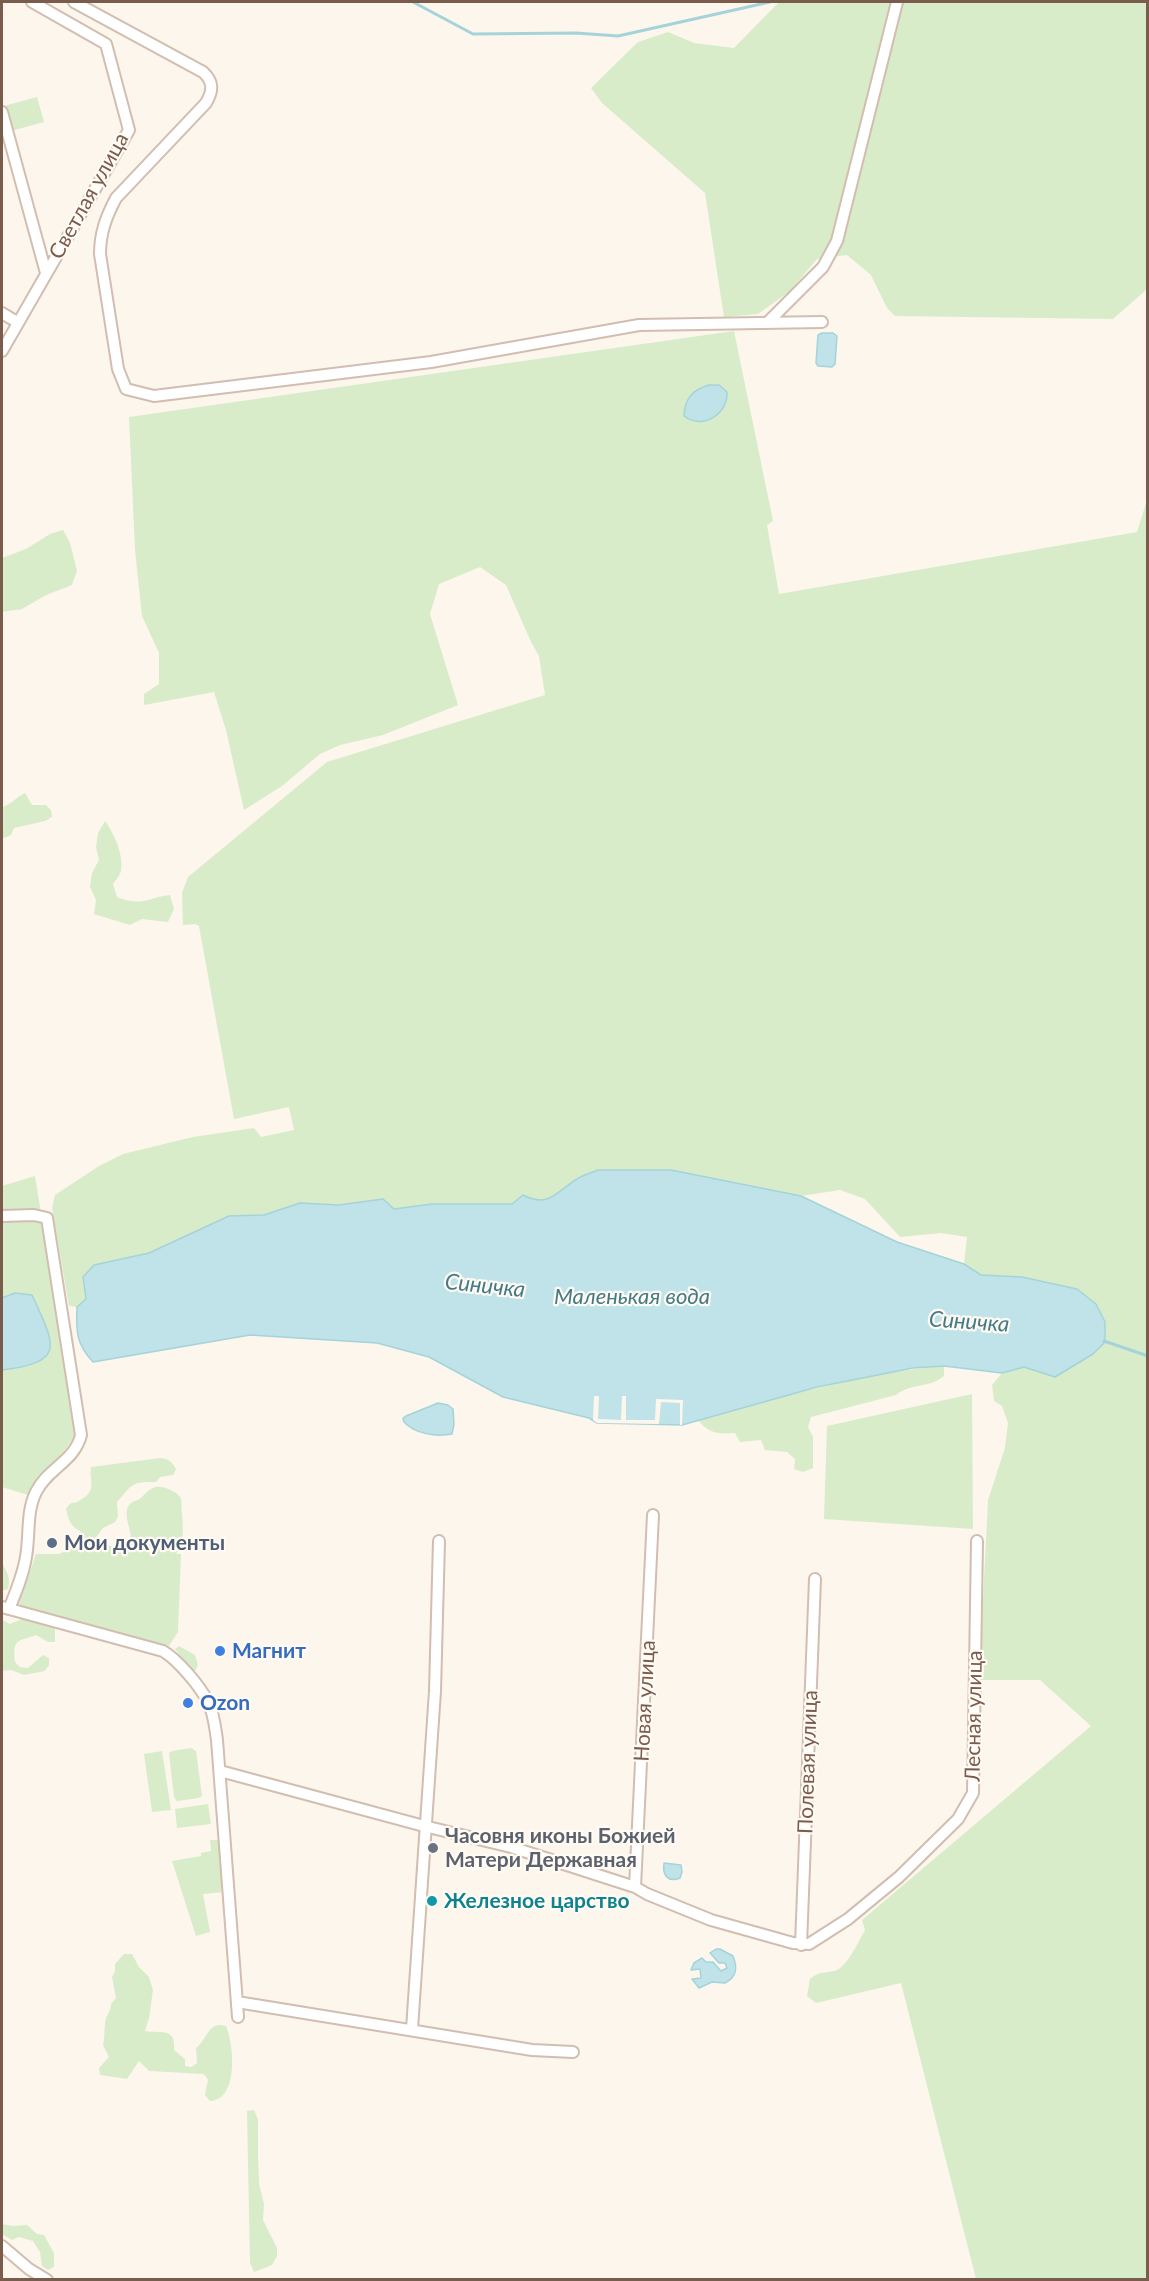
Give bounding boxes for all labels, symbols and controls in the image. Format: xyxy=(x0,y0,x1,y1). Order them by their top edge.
street label: Светлая улица xyxy=(44,128,134,264)
water label: Синичка xyxy=(444,1269,526,1303)
water label: Маленькая вода xyxy=(554,1284,710,1310)
water label: Синичка xyxy=(928,1306,1010,1338)
place label: Мои документы xyxy=(64,1530,225,1556)
marker: Мои документы xyxy=(45,1536,59,1550)
place label: Магнит xyxy=(232,1638,306,1664)
street label: Новая улица xyxy=(629,1640,661,1762)
marker: Магнит xyxy=(213,1644,227,1658)
street label: Лесная улица xyxy=(960,1650,988,1782)
place label: Ozon xyxy=(200,1690,250,1716)
street label: Полевая улица xyxy=(793,1690,823,1834)
marker: Ozon xyxy=(181,1696,195,1710)
place label: Часовня иконы Божией Матери Державная xyxy=(445,1823,676,1873)
marker: Часовня иконы Божией Матери Державная xyxy=(426,1841,440,1855)
place label: Железное царство xyxy=(444,1888,629,1914)
marker: Железное царство xyxy=(425,1894,439,1908)

